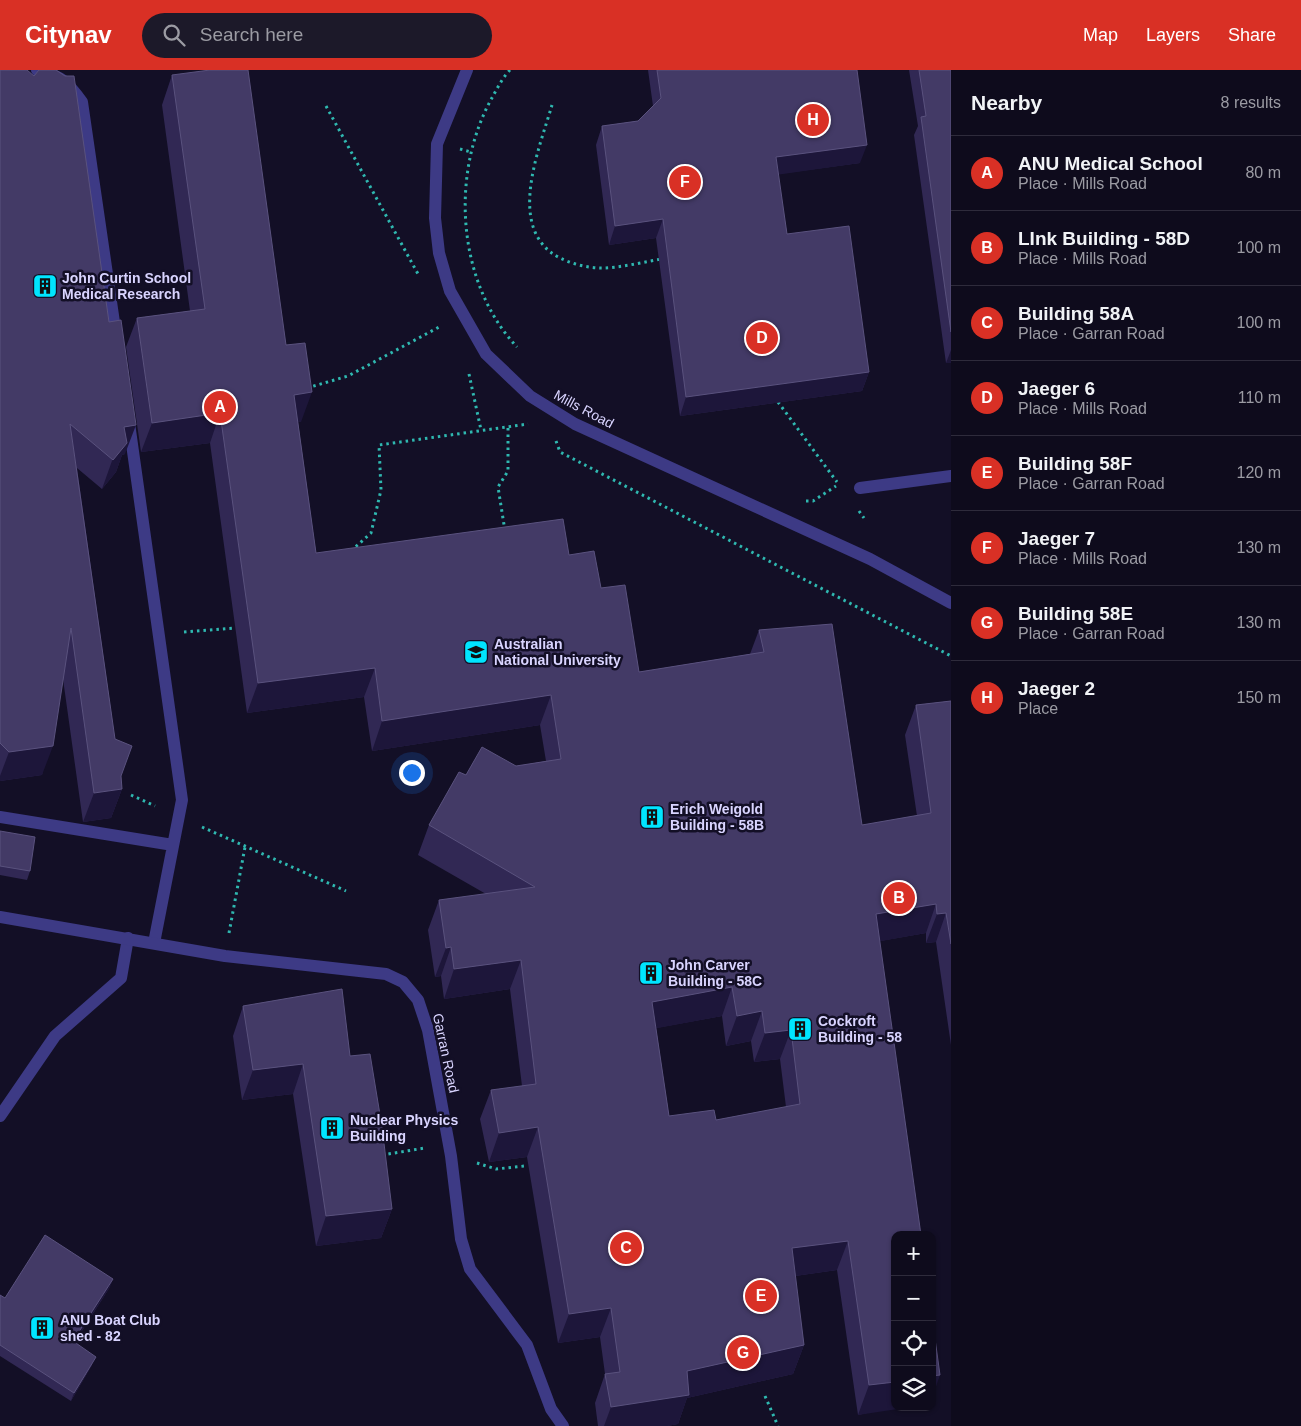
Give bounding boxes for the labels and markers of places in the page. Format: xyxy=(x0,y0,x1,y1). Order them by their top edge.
pin: H xyxy=(797,101,829,139)
pin: F xyxy=(669,163,701,201)
place label: John Curtin School Medical Research xyxy=(62,270,191,302)
building icon: John Curtin School Medical Research xyxy=(32,273,58,299)
pin: D xyxy=(746,319,778,357)
pin: A xyxy=(204,388,236,426)
place label: Australian National University xyxy=(494,636,621,668)
school or university icon: Australian National University xyxy=(463,639,489,665)
place label: Erich Weigold Building - 58B xyxy=(670,801,764,833)
building icon: Erich Weigold Building - 58B xyxy=(639,804,665,830)
pin: B xyxy=(883,879,915,917)
place label: John Carver Building - 58C xyxy=(668,957,762,989)
building icon: John Carver Building - 58C xyxy=(638,960,664,986)
place label: Cockroft Building - 58 xyxy=(818,1013,902,1045)
building icon: Cockroft Building - 58 xyxy=(787,1016,813,1042)
place label: Nuclear Physics Building xyxy=(350,1112,458,1144)
building icon: Nuclear Physics Building xyxy=(319,1115,345,1141)
pin: C xyxy=(610,1229,642,1267)
pin: E xyxy=(745,1277,777,1315)
place label: ANU Boat Club shed - 82 xyxy=(60,1312,160,1344)
building icon: ANU Boat Club shed - 82 xyxy=(29,1315,55,1341)
pin: G xyxy=(727,1334,759,1372)

